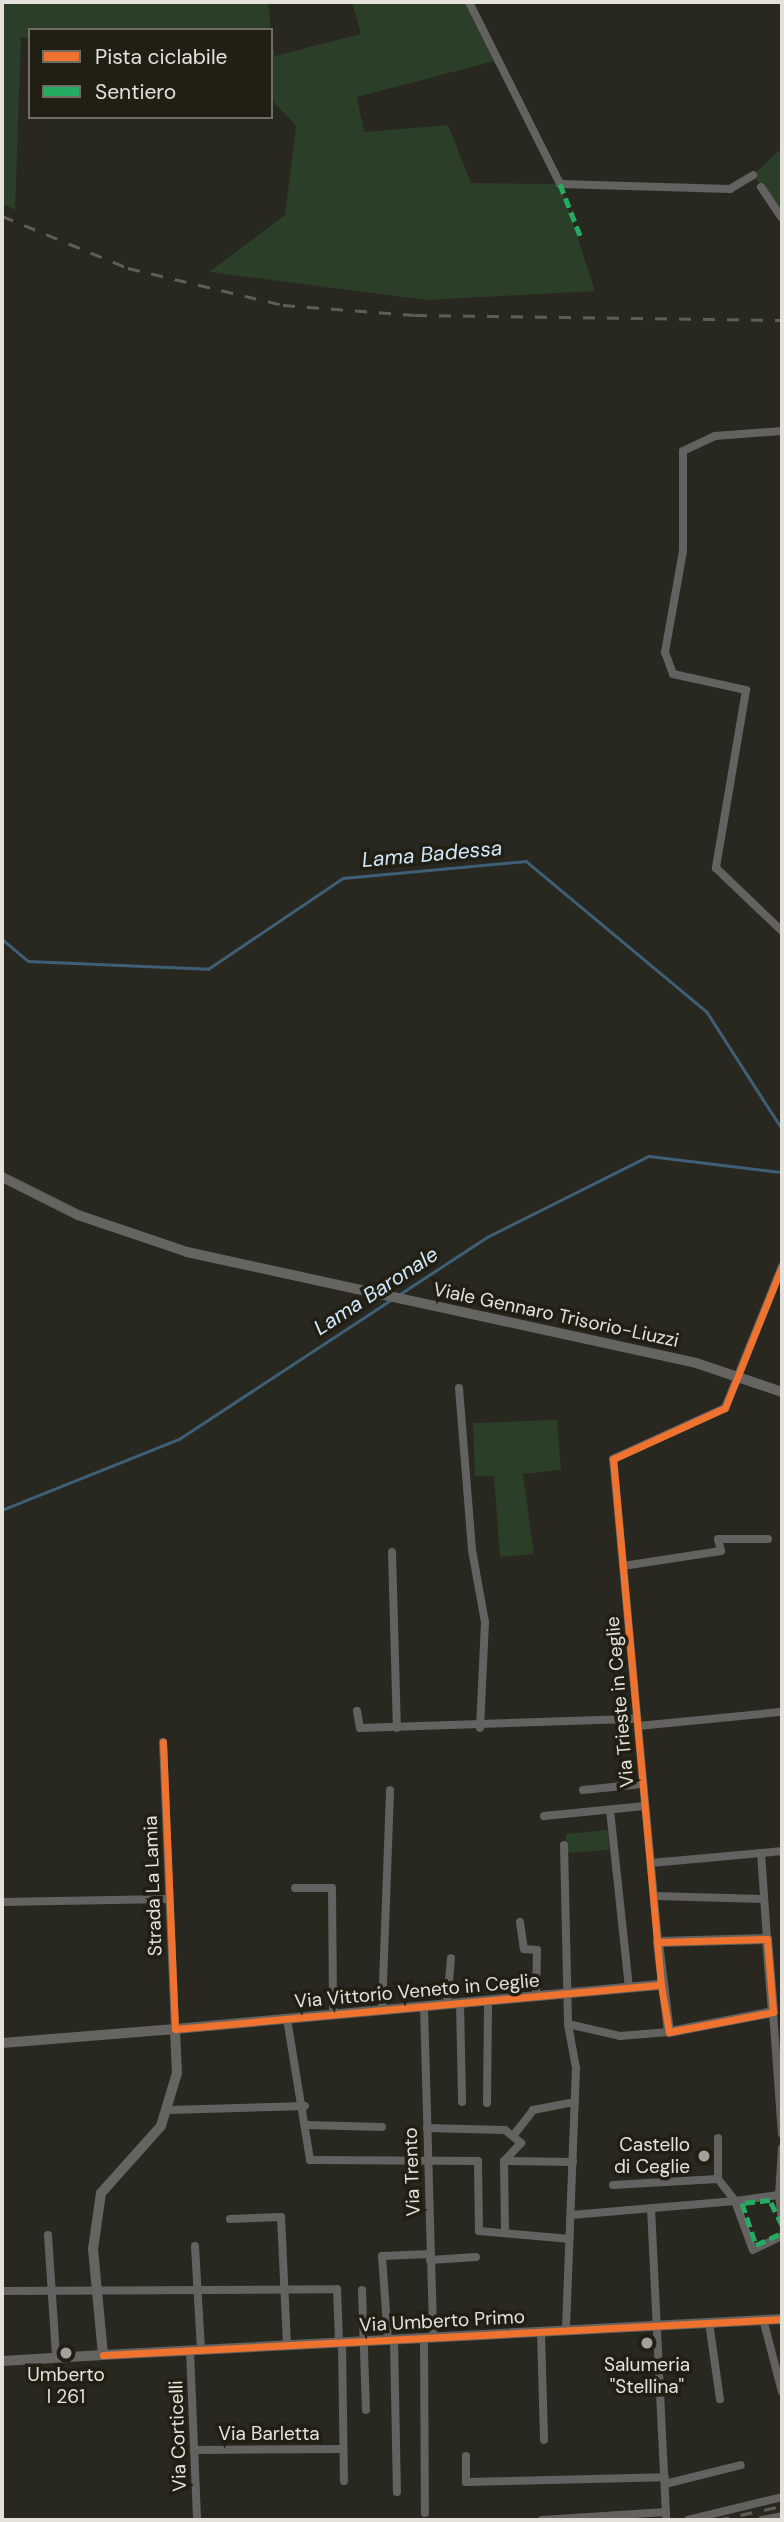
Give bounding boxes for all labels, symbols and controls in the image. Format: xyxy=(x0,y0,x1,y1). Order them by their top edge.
legend xyxy=(28,28,273,119)
text: Pista ciclabile xyxy=(95,43,228,71)
text: Sentiero xyxy=(95,78,176,106)
water label: Lama Badessa xyxy=(361,835,503,873)
water label: Lama Baronale xyxy=(309,1241,443,1341)
street label: Viale Gennaro Trisorio-Liuzzi xyxy=(431,1278,681,1352)
street label: Via Trieste in Ceglie xyxy=(601,1615,639,1789)
street label: Strada La Lamia xyxy=(139,1815,167,1957)
street label: Via Vittorio Veneto in Ceglie xyxy=(293,1969,541,2013)
street label: Via Trento xyxy=(399,2127,425,2217)
place label: Castello di Ceglie xyxy=(614,2134,690,2178)
marker: Castello di Ceglie xyxy=(696,2148,712,2164)
street label: Via Umberto Primo xyxy=(358,2305,526,2337)
marker: Salumeria "Stellina" xyxy=(639,2335,655,2351)
marker: Umberto I 261 xyxy=(58,2345,74,2361)
place label: Salumeria "Stellina" xyxy=(604,2354,690,2398)
place label: Umberto I 261 xyxy=(27,2364,105,2408)
street label: Via Corticelli xyxy=(165,2380,191,2492)
street label: Via Barletta xyxy=(218,2423,320,2445)

